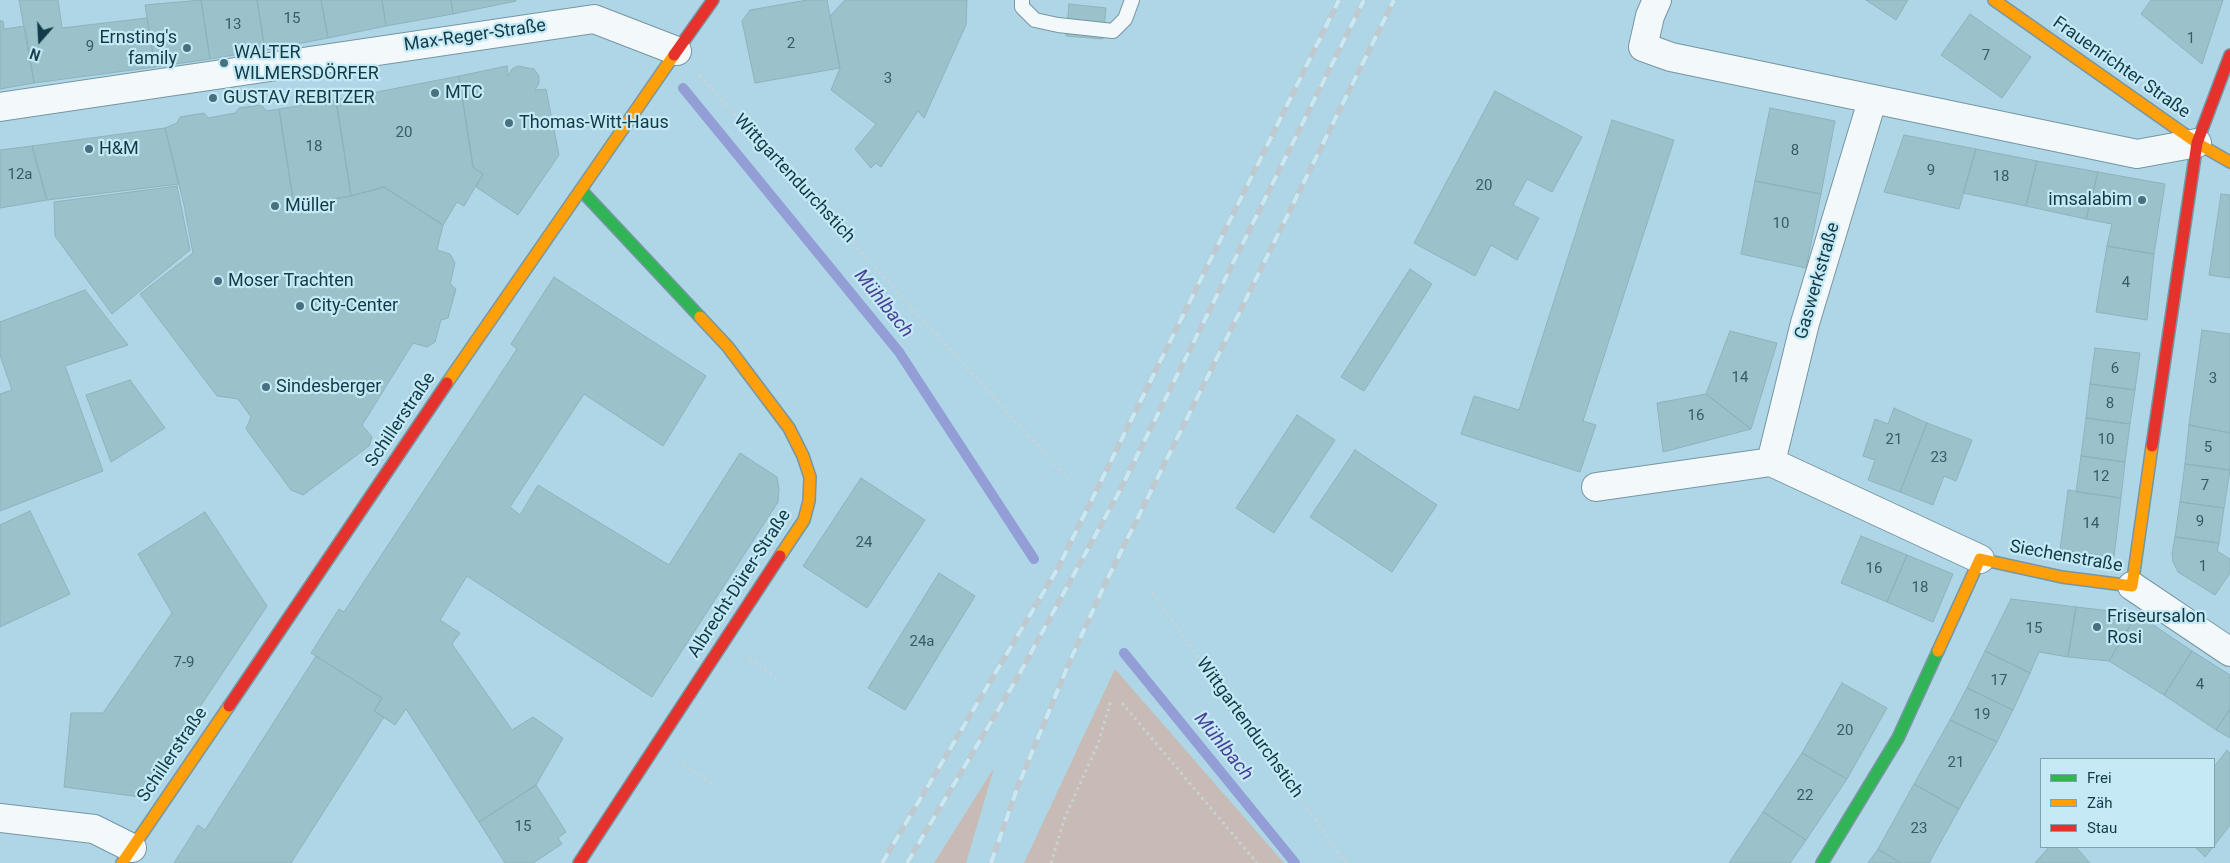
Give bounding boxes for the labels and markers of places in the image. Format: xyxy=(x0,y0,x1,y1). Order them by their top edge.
place label: Ernsting's family xyxy=(99,27,177,70)
marker: Ernsting's family xyxy=(181,42,193,54)
place label: WALTER WILMERSDÖRFER xyxy=(234,42,379,84)
marker: WALTER WILMERSDÖRFER xyxy=(218,57,230,69)
place label: MTC xyxy=(445,82,483,104)
place label: GUSTAV REBITZER xyxy=(223,87,375,109)
marker: MTC xyxy=(429,87,441,99)
marker: GUSTAV REBITZER xyxy=(207,92,219,104)
place label: Thomas-Witt-Haus xyxy=(519,112,669,134)
marker: Thomas-Witt-Haus xyxy=(503,117,515,129)
place label: H&M xyxy=(99,138,139,160)
marker: H&M xyxy=(83,143,95,155)
place label: imsalabim xyxy=(2048,189,2132,211)
marker: imsalabim xyxy=(2136,194,2148,206)
place label: Müller xyxy=(285,195,335,217)
marker: Müller xyxy=(269,200,281,212)
place label: Moser Trachten xyxy=(228,270,354,292)
marker: Moser Trachten xyxy=(212,275,224,287)
place label: City-Center xyxy=(310,295,398,317)
marker: City-Center xyxy=(294,300,306,312)
place label: Sindesberger xyxy=(276,376,381,398)
marker: Sindesberger xyxy=(260,381,272,393)
place label: Friseursalon Rosi xyxy=(2107,606,2206,649)
marker: Friseursalon Rosi xyxy=(2091,621,2103,633)

